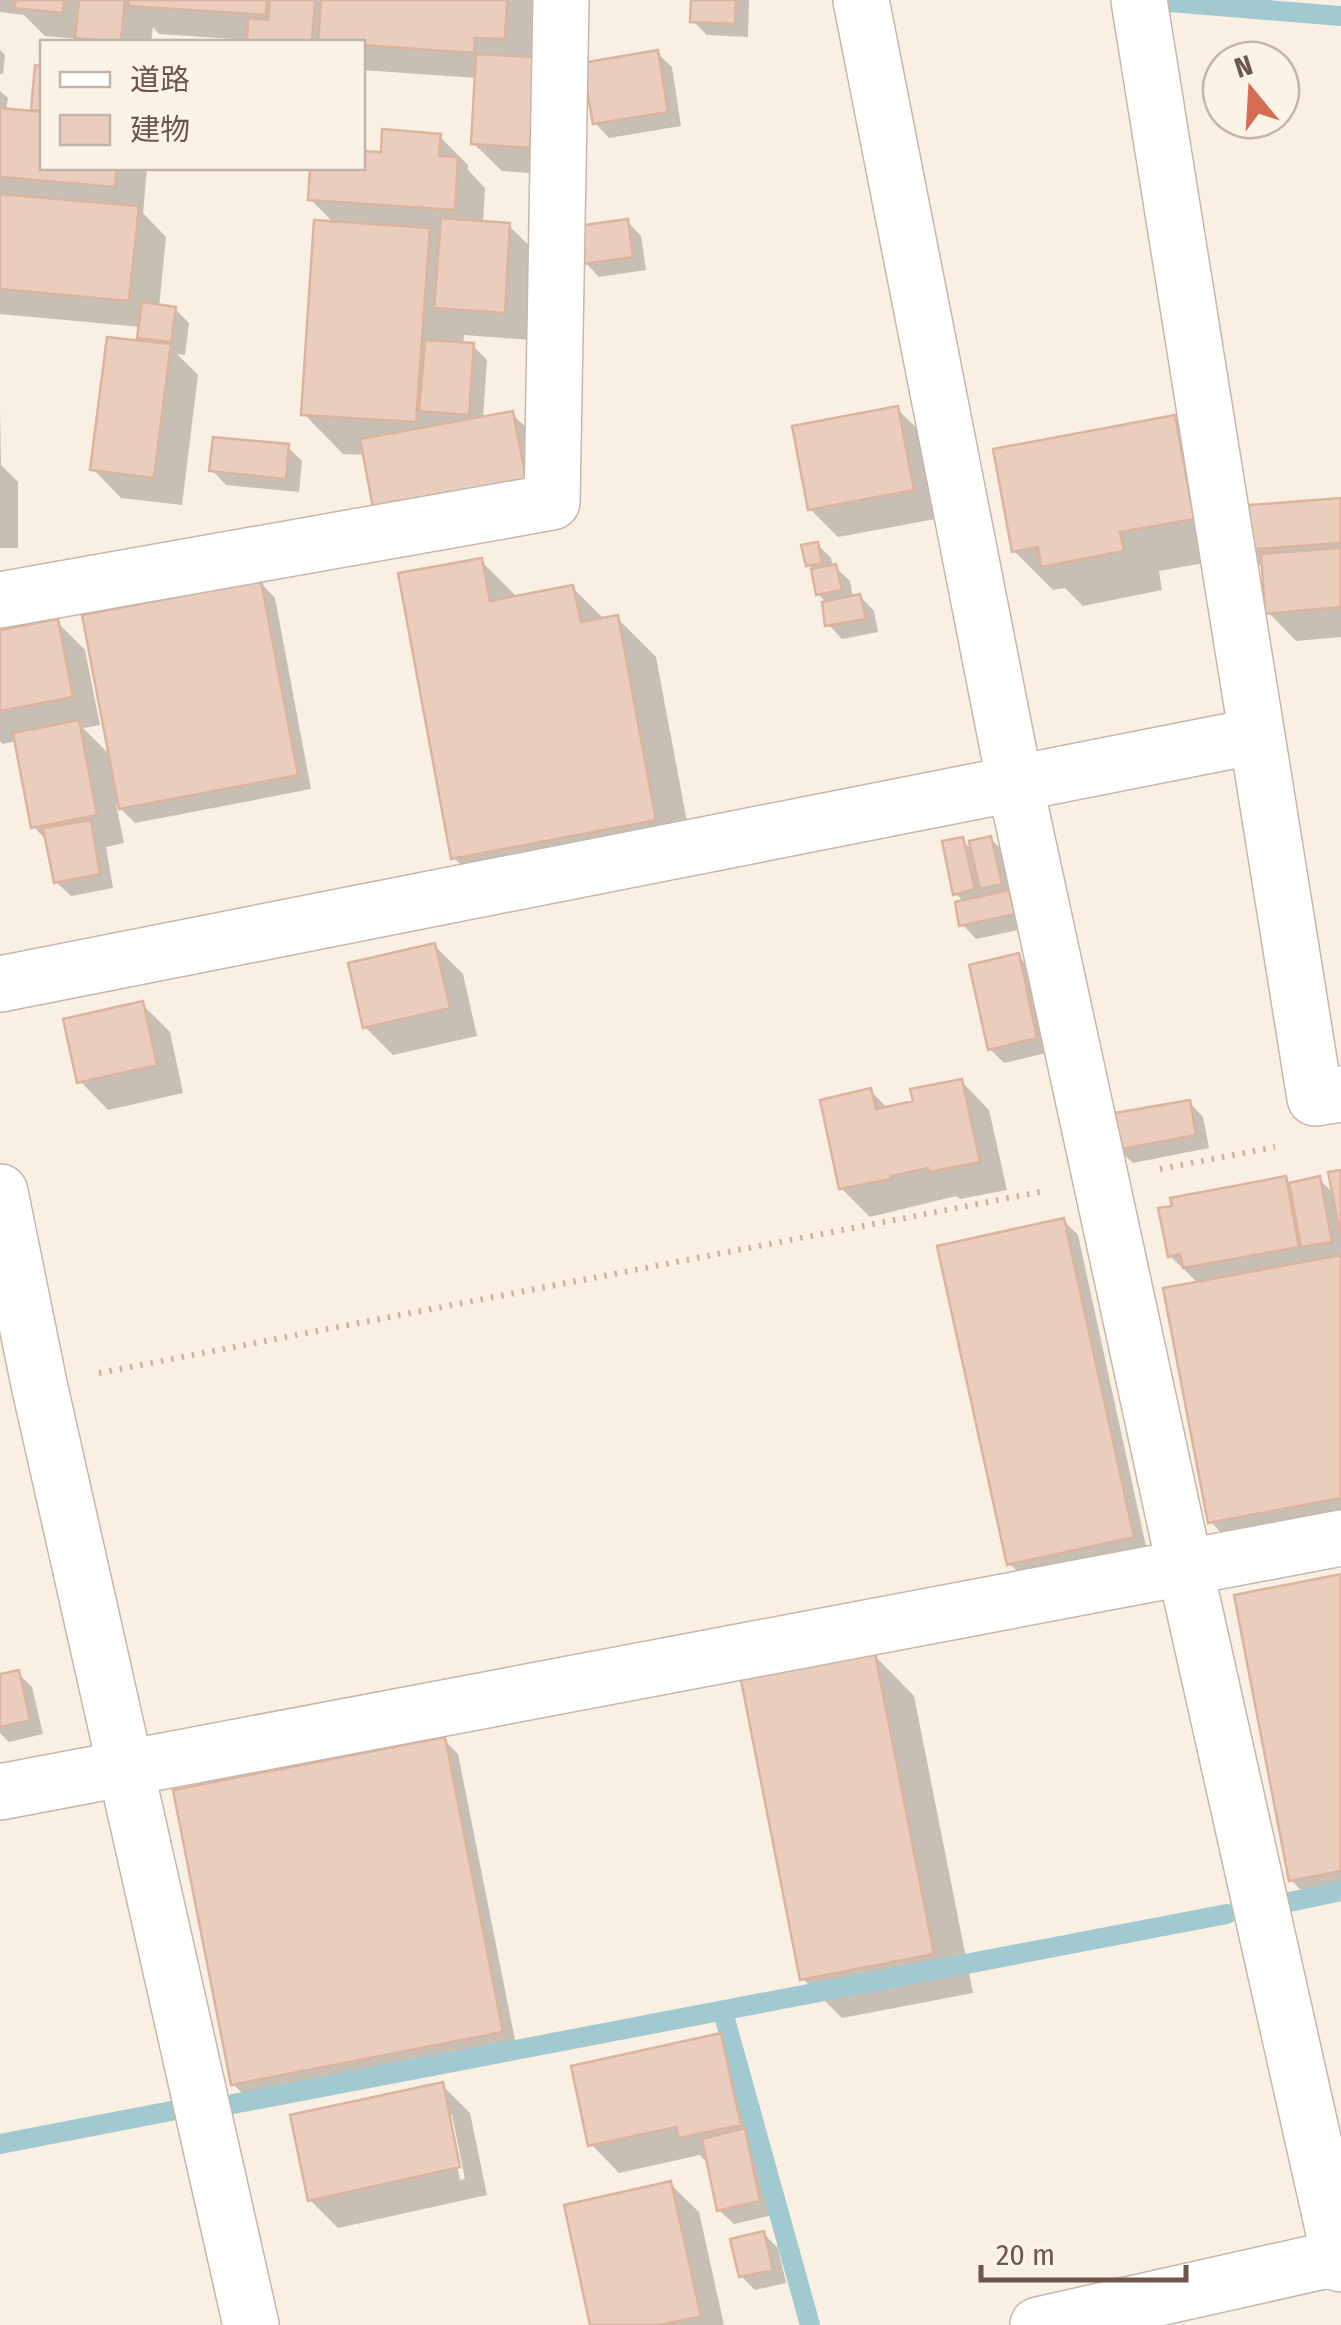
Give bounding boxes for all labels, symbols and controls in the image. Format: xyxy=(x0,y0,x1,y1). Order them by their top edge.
legend xyxy=(40,40,365,170)
north arrow xyxy=(1201,40,1301,140)
text: N xyxy=(1230,48,1257,85)
text: 道路 xyxy=(130,62,190,98)
text: 建物 xyxy=(130,112,190,148)
scale bar xyxy=(981,2220,1186,2282)
text: 20 m xyxy=(996,2237,1055,2273)

